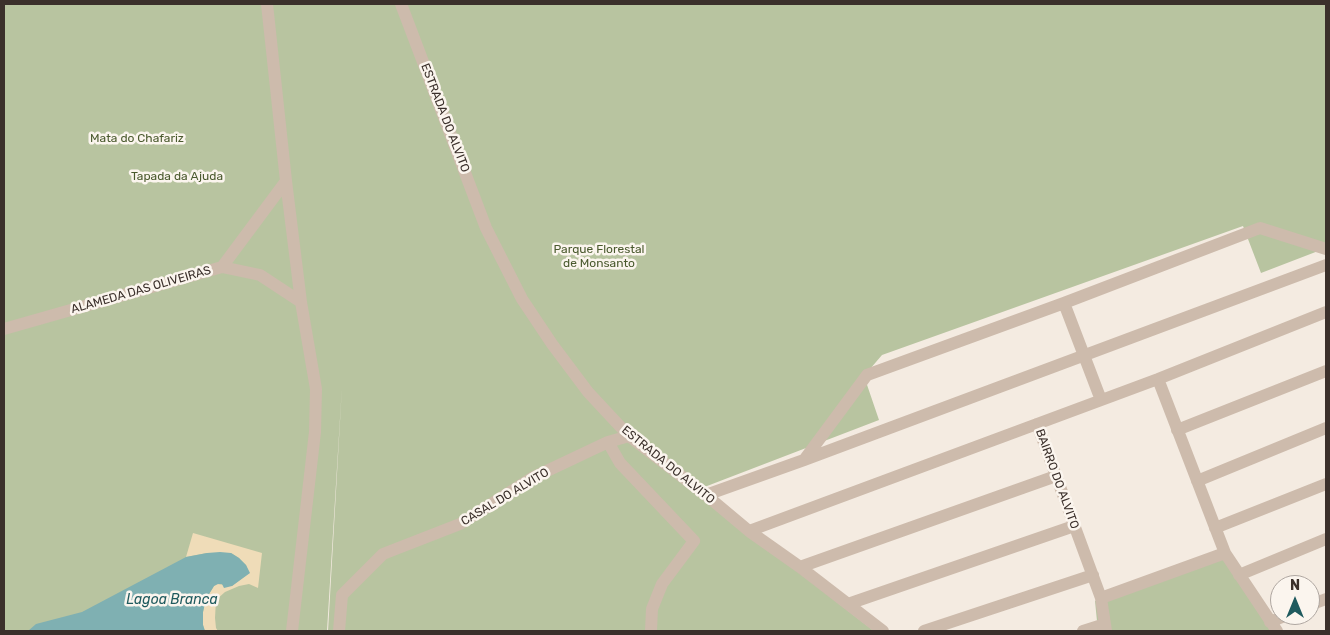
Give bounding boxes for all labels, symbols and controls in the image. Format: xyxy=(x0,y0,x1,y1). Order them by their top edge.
street label: ESTRADA DO ALVITO xyxy=(418,61,472,175)
park label: Mata do Chafariz xyxy=(90,132,184,146)
park label: Tapada da Ajuda xyxy=(131,170,223,184)
park label: Parque Florestal de Monsanto xyxy=(554,243,644,271)
street label: ALAMEDA DAS OLIVEIRAS xyxy=(69,263,213,317)
street label: ESTRADA DO ALVITO xyxy=(619,423,717,507)
street label: BAIRRO DO ALVITO xyxy=(1032,427,1082,531)
street label: CASAL DO ALVITO xyxy=(458,465,552,529)
north arrow xyxy=(1270,575,1320,625)
text: N xyxy=(1290,577,1300,594)
water label: Lagoa Branca xyxy=(126,592,218,608)

